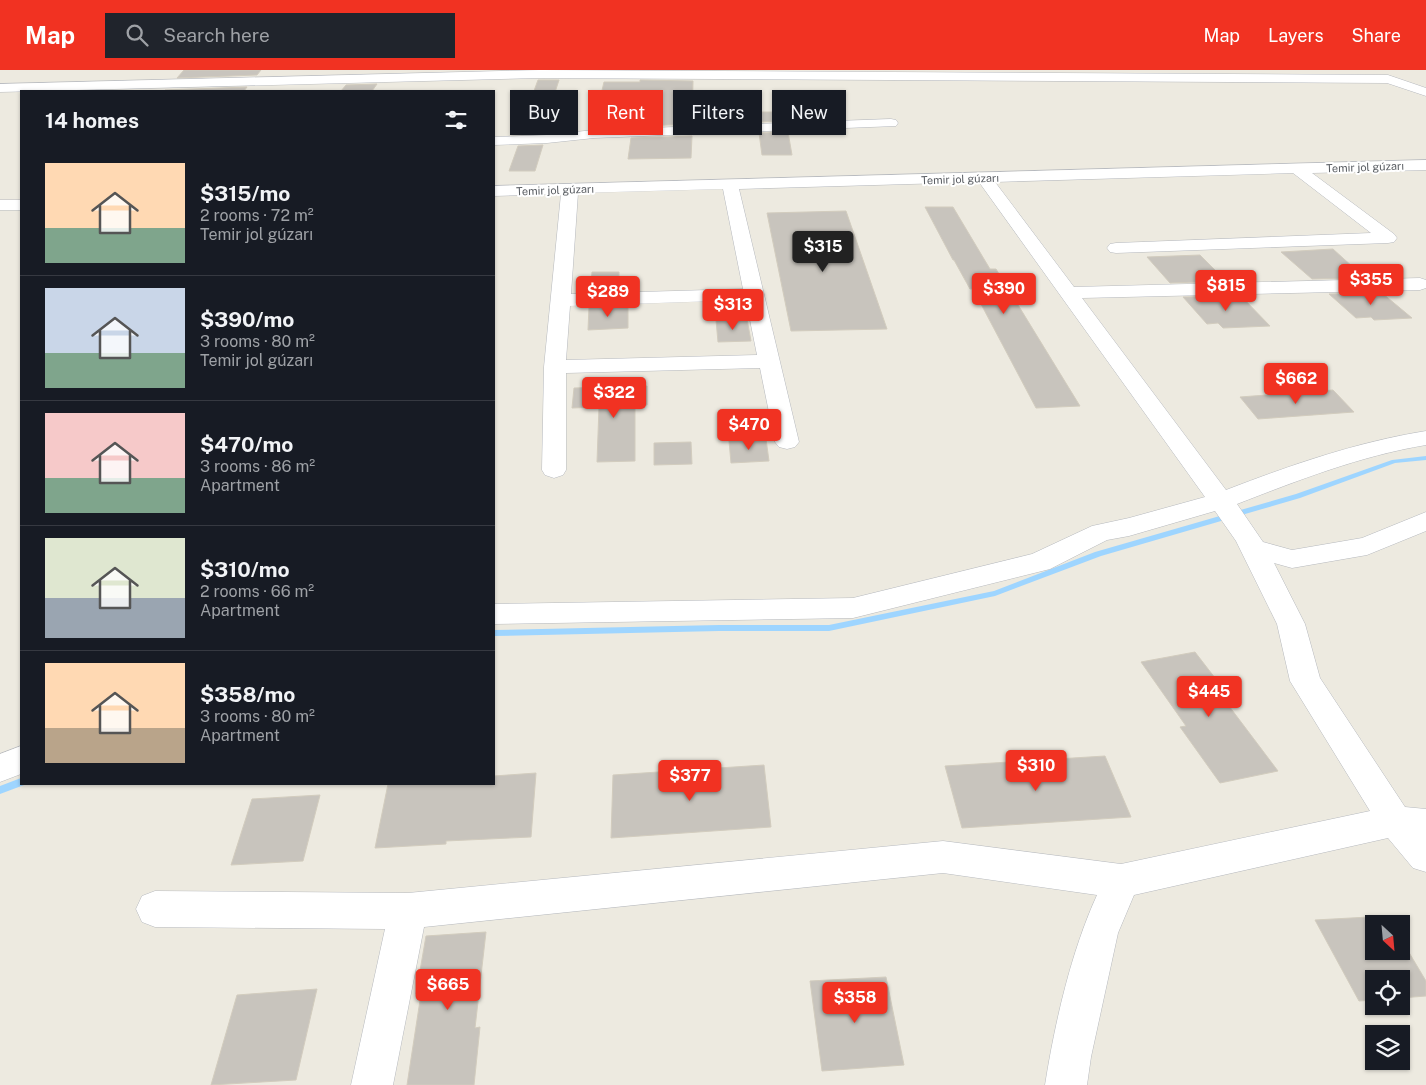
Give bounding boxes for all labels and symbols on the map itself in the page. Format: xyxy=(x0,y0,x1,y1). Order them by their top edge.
street label: Temir jol gúzarı xyxy=(1326,160,1404,174)
street label: Temir jol gúzarı xyxy=(921,172,999,186)
street label: Temir jol gúzarı xyxy=(516,183,594,197)
pin: $315 xyxy=(793,230,853,273)
pin: $355 xyxy=(1341,264,1401,306)
pin: $815 xyxy=(1196,270,1256,312)
pin: $390 xyxy=(974,272,1034,315)
pin: $289 xyxy=(578,276,638,318)
pin: $313 xyxy=(703,288,763,331)
pin: $662 xyxy=(1266,362,1326,405)
pin: $322 xyxy=(584,376,644,419)
pin: $470 xyxy=(719,408,779,451)
pin: $445 xyxy=(1179,676,1239,718)
pin: $310 xyxy=(1006,750,1066,792)
pin: $377 xyxy=(660,760,720,802)
north arrow xyxy=(1365,915,1410,960)
pin: $665 xyxy=(418,968,478,1011)
pin: $358 xyxy=(825,982,885,1024)

